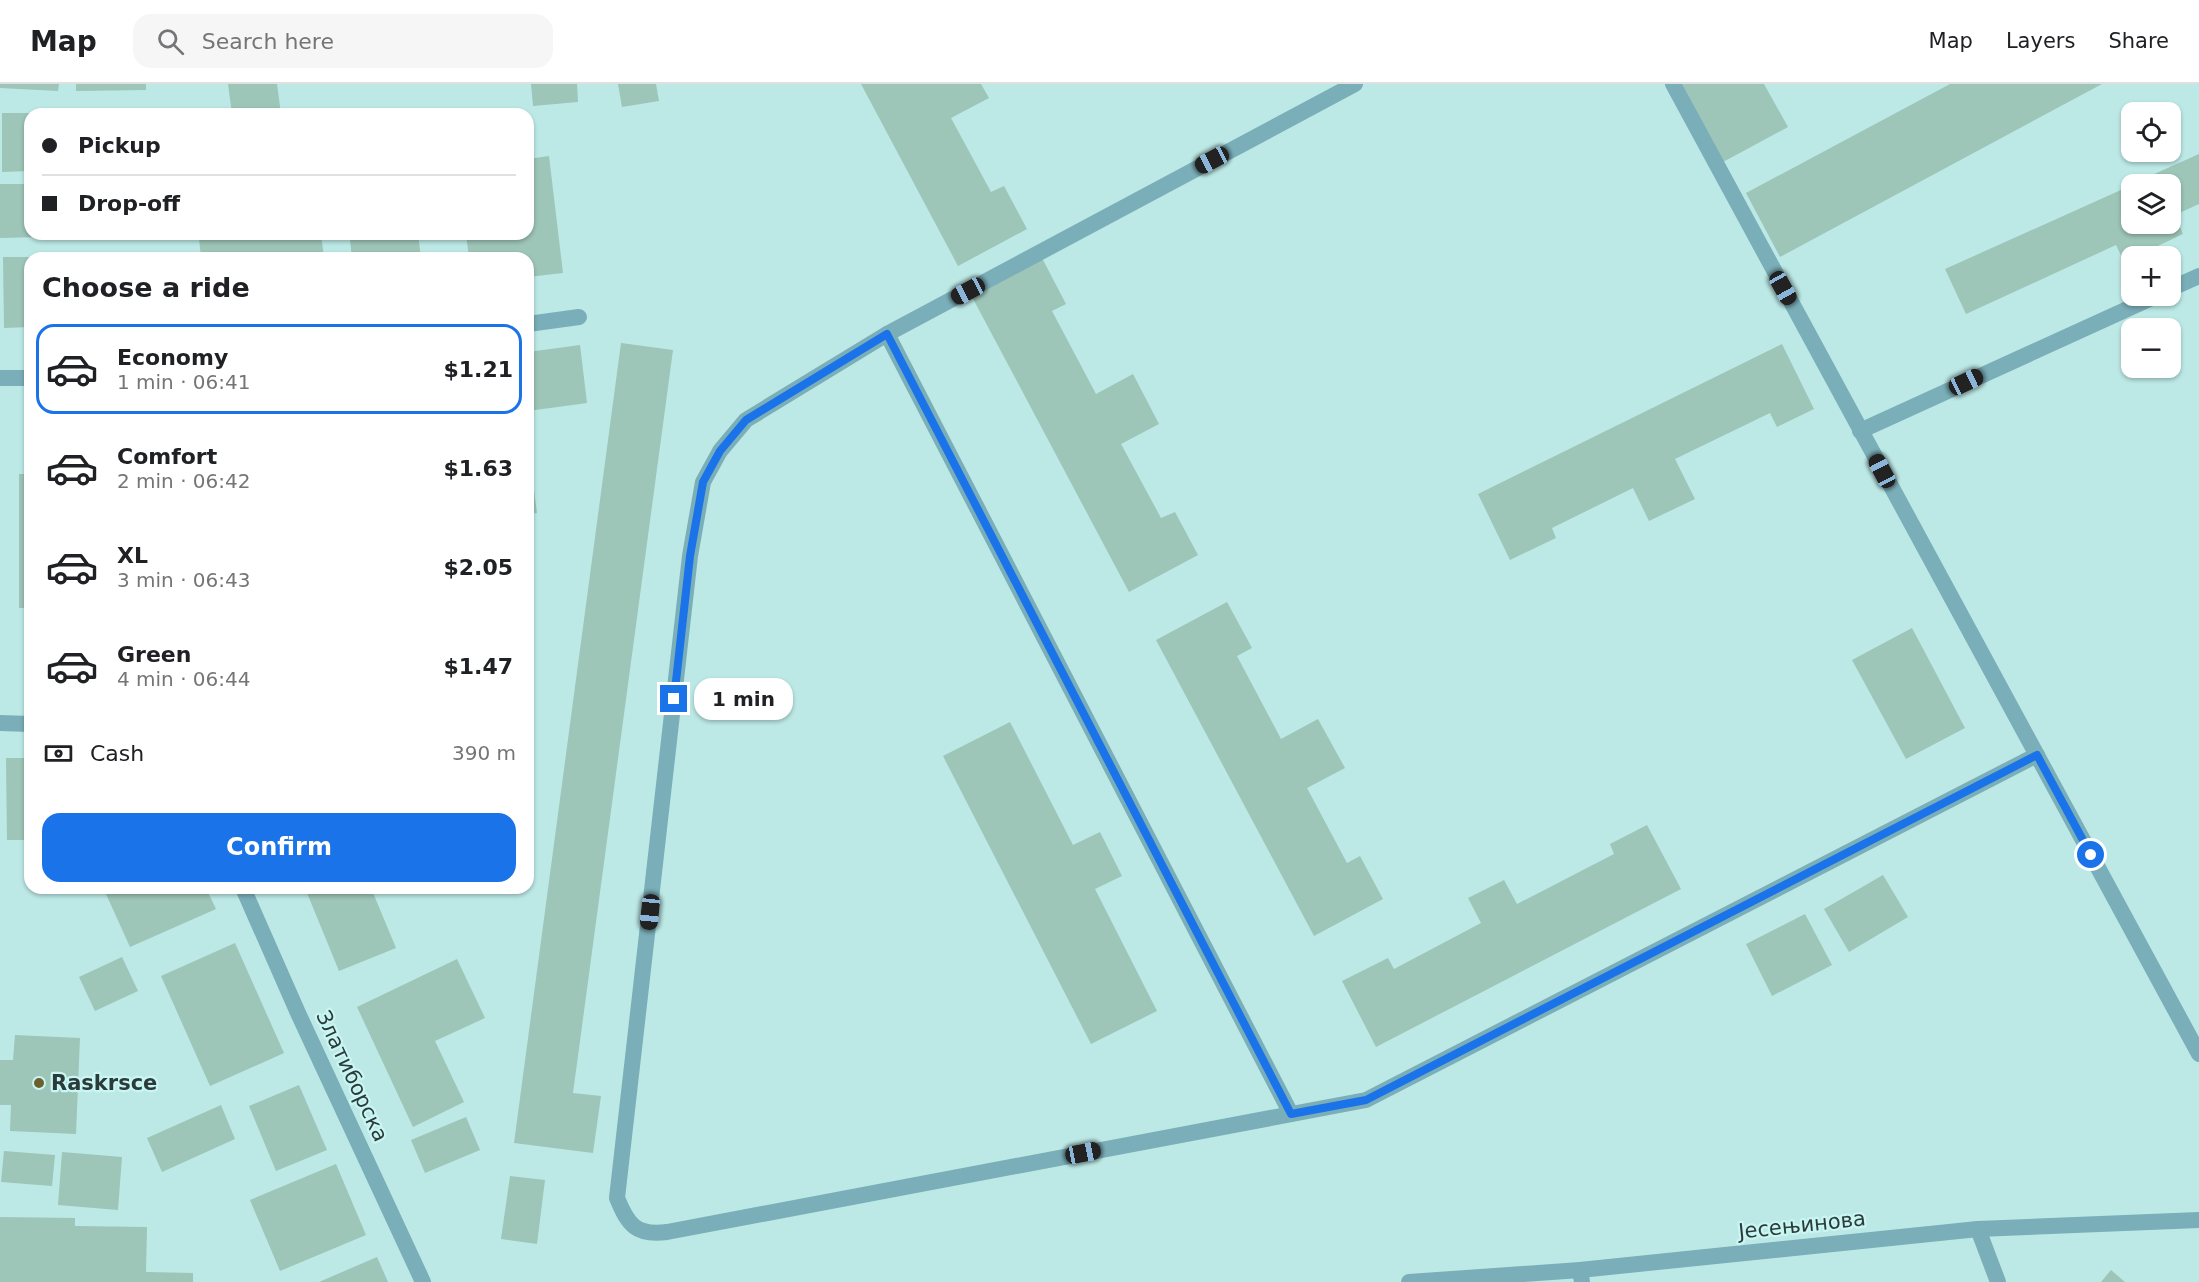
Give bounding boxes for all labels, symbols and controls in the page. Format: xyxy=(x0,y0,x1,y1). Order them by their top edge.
search box xyxy=(133,14,553,68)
text: Map xyxy=(30,25,97,58)
icon: search xyxy=(154,25,187,58)
text: Search here xyxy=(202,29,334,54)
text: Map xyxy=(1929,29,1973,53)
text: Layers xyxy=(2006,29,2075,53)
text: Share xyxy=(2108,29,2169,53)
map controls xyxy=(2121,102,2181,378)
button: locate xyxy=(2121,102,2181,162)
text: Pickup xyxy=(78,133,161,158)
car xyxy=(1192,144,1232,176)
button: layers xyxy=(2121,174,2181,234)
text: Drop-off xyxy=(78,191,180,216)
button: + xyxy=(2121,246,2181,306)
car xyxy=(1766,268,1800,308)
text: Choose a ride xyxy=(42,272,250,303)
car xyxy=(948,275,988,307)
button: − xyxy=(2121,318,2181,378)
icon: car xyxy=(45,342,99,396)
text: Economy xyxy=(117,345,228,370)
text: $1.21 xyxy=(443,357,513,382)
car xyxy=(1946,366,1986,398)
text: 1 min · 06:41 xyxy=(117,370,251,394)
icon: car xyxy=(45,441,99,495)
text: Comfort xyxy=(117,444,217,469)
car xyxy=(1866,451,1898,491)
text: $1.63 xyxy=(443,456,513,481)
text: 2 min · 06:42 xyxy=(117,469,251,493)
icon: car xyxy=(45,540,99,594)
text: XL xyxy=(117,543,148,568)
text: $2.05 xyxy=(443,555,513,580)
text: 3 min · 06:43 xyxy=(117,568,251,592)
icon: car xyxy=(45,639,99,693)
text: Green xyxy=(117,642,191,667)
text: $1.47 xyxy=(443,654,513,679)
text: 4 min · 06:44 xyxy=(117,667,251,691)
callout: 1 min xyxy=(695,678,794,720)
route end xyxy=(660,685,687,712)
text: 1 min xyxy=(712,687,775,711)
icon: cash xyxy=(42,737,75,770)
text: Cash xyxy=(90,741,144,766)
text: 390 m xyxy=(452,741,516,765)
button: Confirm xyxy=(42,813,516,882)
route start xyxy=(2077,841,2104,868)
car xyxy=(639,893,661,931)
street label: Златиборска xyxy=(311,1007,393,1145)
place label: Raskrsce xyxy=(51,1071,157,1095)
marker: Raskrsce xyxy=(32,1076,46,1090)
car xyxy=(1064,1141,1102,1165)
street label: Јесењинова xyxy=(1735,1206,1867,1244)

